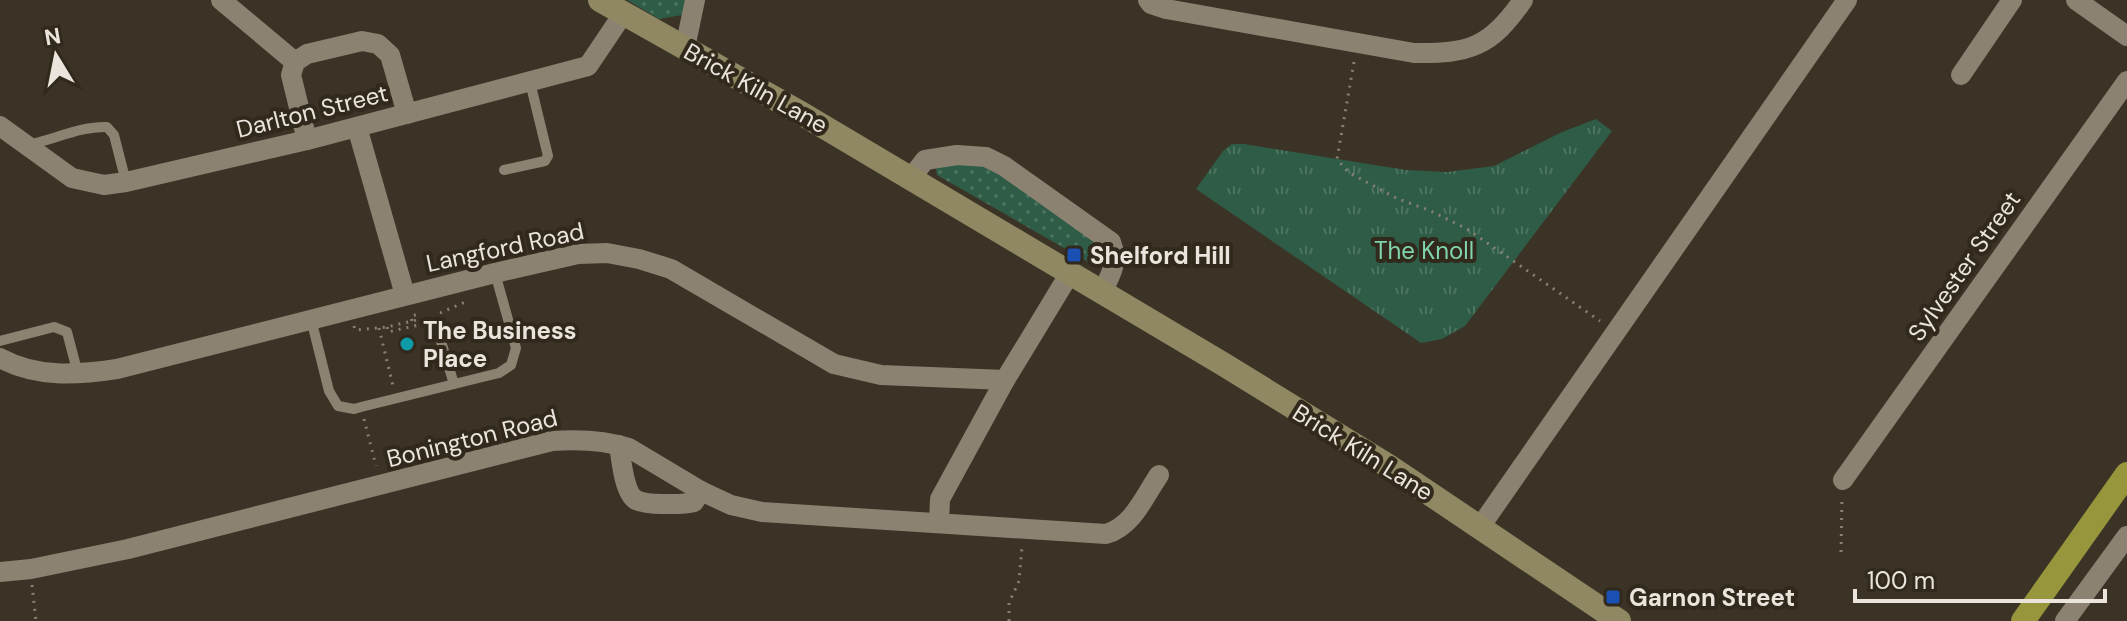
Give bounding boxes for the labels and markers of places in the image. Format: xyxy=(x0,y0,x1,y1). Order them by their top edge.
place label: Shelford Hill xyxy=(1090,240,1231,271)
marker: Shelford Hill xyxy=(1065,246,1083,264)
place label: The Business Place xyxy=(423,315,576,374)
marker: The Business Place xyxy=(398,335,416,353)
place label: Garnon Street xyxy=(1629,582,1795,613)
marker: Garnon Street xyxy=(1604,588,1622,606)

